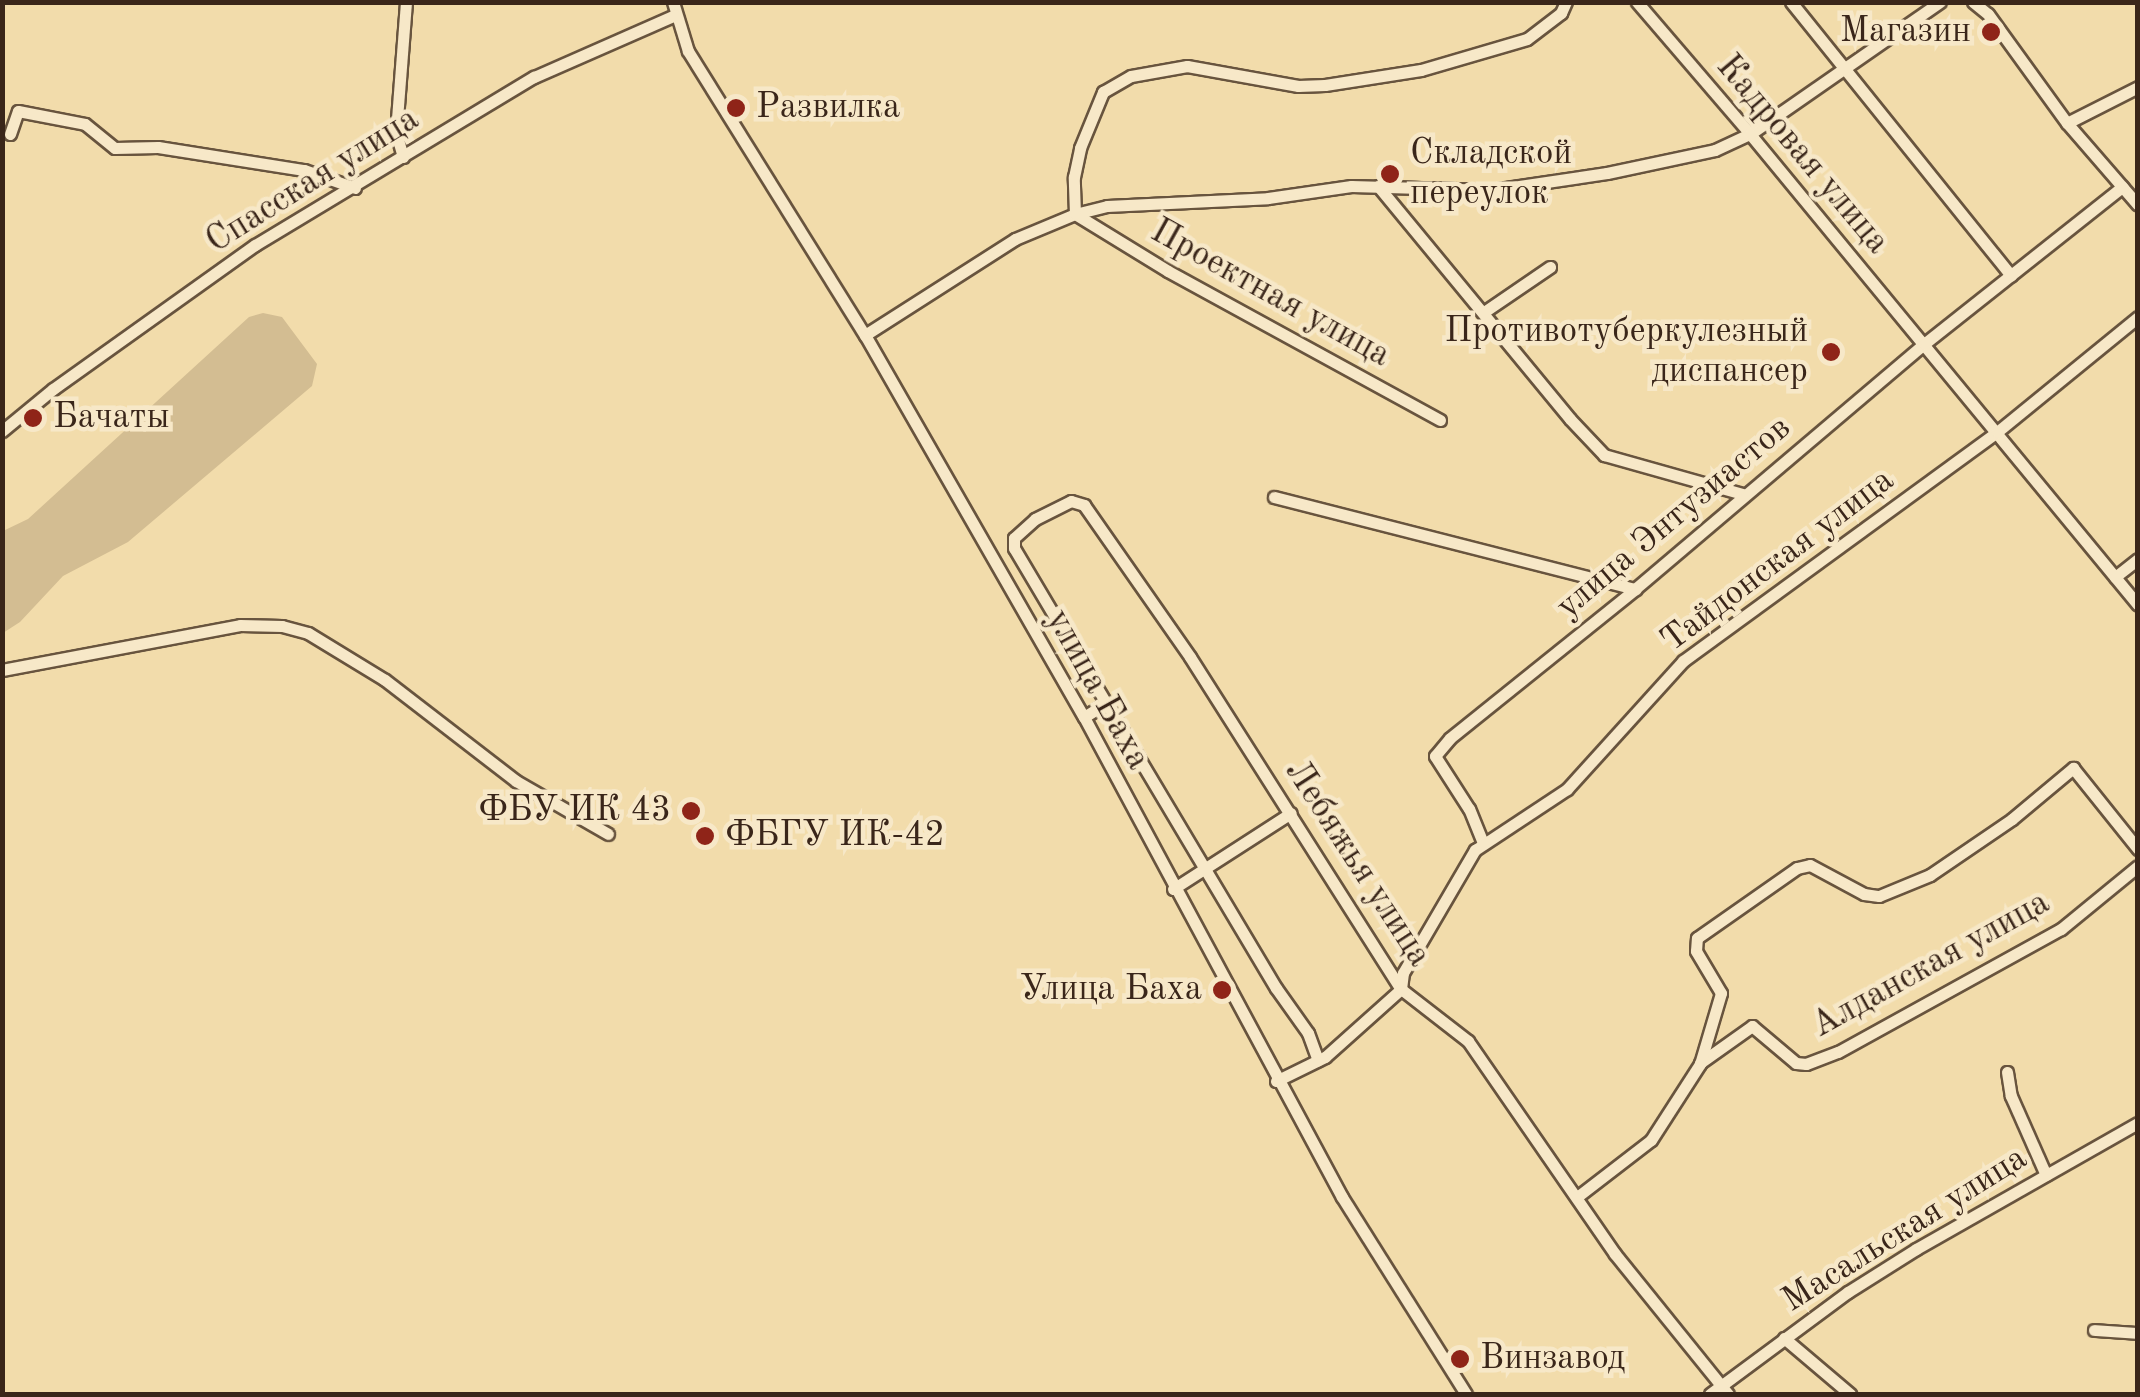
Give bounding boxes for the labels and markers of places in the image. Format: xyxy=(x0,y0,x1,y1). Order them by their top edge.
place label: Магазин xyxy=(1840,11,1971,53)
marker: Магазин xyxy=(1980,21,2002,43)
place label: Развилка xyxy=(756,87,900,129)
marker: Развилка xyxy=(725,97,747,119)
place label: Складской переулок xyxy=(1410,133,1572,215)
marker: Складской переулок xyxy=(1379,163,1401,185)
place label: Противотуберкулезный диспансер xyxy=(1445,311,1808,393)
marker: Противотуберкулезный диспансер xyxy=(1818,339,1844,365)
place label: Бачаты xyxy=(53,397,169,439)
marker: Бачаты xyxy=(22,407,44,429)
place label: ФБУ ИК 43 xyxy=(478,790,671,832)
marker: ФБУ ИК 43 xyxy=(680,800,702,822)
place label: ФБГУ ИК-42 xyxy=(725,815,945,857)
marker: ФБГУ ИК-42 xyxy=(694,825,716,847)
place label: Улица Баха xyxy=(1020,969,1202,1011)
marker: Улица Баха xyxy=(1211,979,1233,1001)
place label: Винзавод xyxy=(1480,1338,1625,1380)
marker: Винзавод xyxy=(1449,1348,1471,1370)

